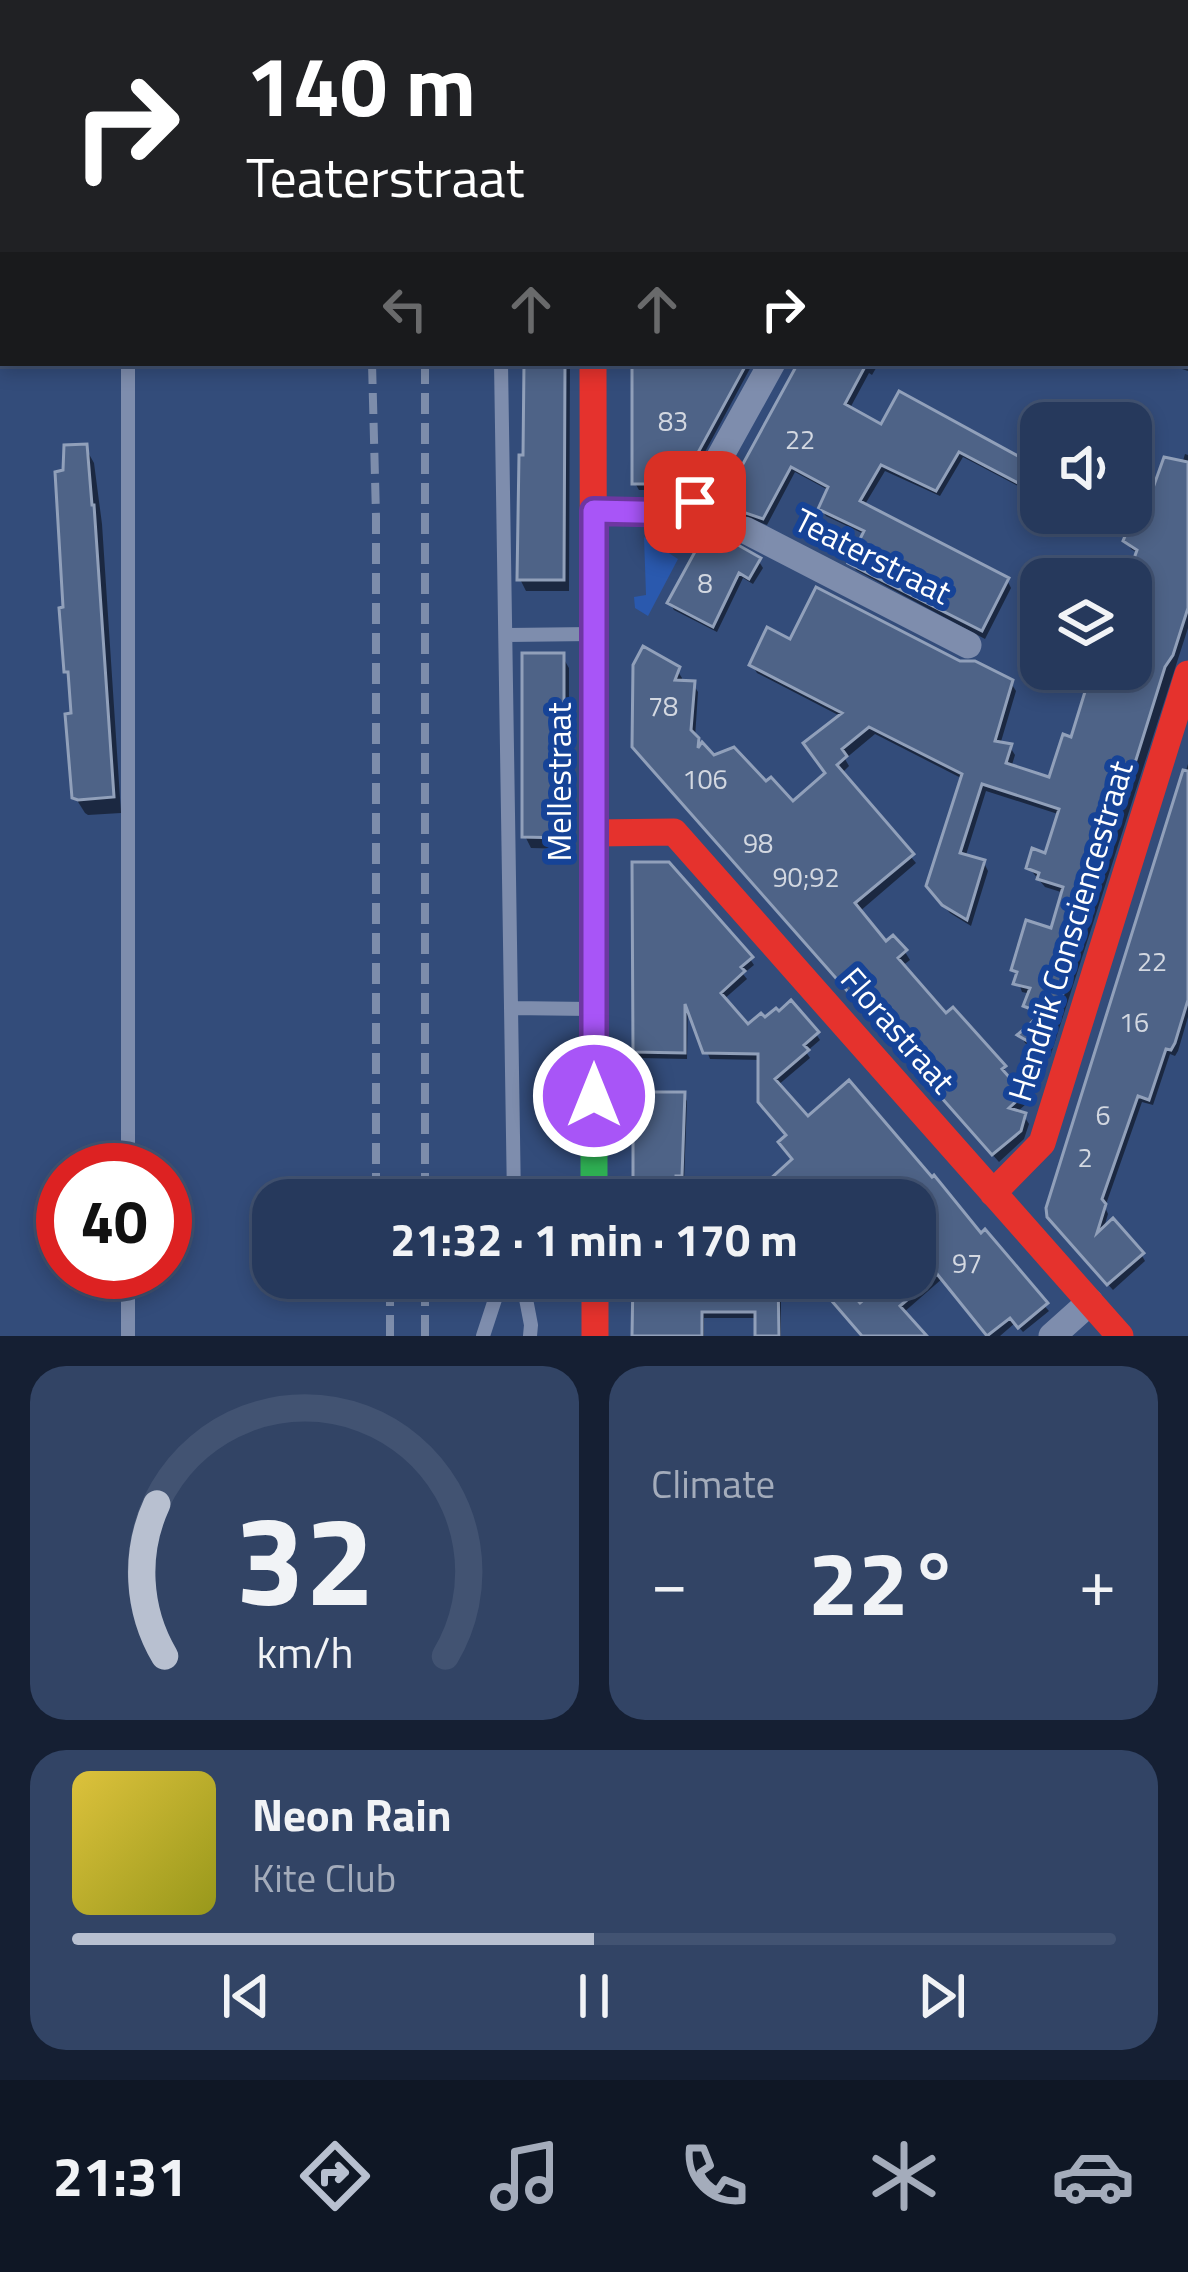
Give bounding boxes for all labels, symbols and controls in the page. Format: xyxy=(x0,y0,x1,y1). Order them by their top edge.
text: 140 m xyxy=(246,21,476,149)
icon: right xyxy=(48,48,204,204)
text: Teaterstraat xyxy=(246,136,525,218)
icon: left xyxy=(372,276,438,342)
icon: ahead xyxy=(498,276,564,342)
icon: ahead xyxy=(624,276,690,342)
icon: right xyxy=(750,276,816,342)
house number: 83 xyxy=(658,400,688,441)
map controls xyxy=(1020,402,1152,690)
button: sound xyxy=(1020,402,1152,534)
house number: 22 xyxy=(785,418,815,459)
pin xyxy=(644,451,746,553)
icon: arrive xyxy=(662,469,728,535)
street label: Teaterstraat xyxy=(786,495,961,617)
button: layers xyxy=(1020,558,1152,690)
house number: 8 xyxy=(697,562,713,603)
house number: 78 xyxy=(648,685,678,726)
street label: Mellestraat xyxy=(534,702,584,862)
street label: Hendrik Consciencestraat xyxy=(994,754,1146,1107)
house number: 106 xyxy=(682,758,728,799)
house number: 98 xyxy=(743,822,773,863)
house number: 90;92 xyxy=(772,856,840,897)
house number: 22 xyxy=(1137,940,1167,981)
street label: Florastraat xyxy=(829,956,967,1105)
house number: 16 xyxy=(1119,1001,1149,1042)
position arrow xyxy=(531,1033,657,1159)
house number: 6 xyxy=(1095,1094,1111,1135)
house number: 2 xyxy=(1077,1136,1093,1177)
speed limit sign: 40 xyxy=(36,1143,192,1299)
text: 21:32 · 1 min · 170 m xyxy=(390,1205,798,1273)
house number: 97 xyxy=(952,1242,982,1283)
text: Climate xyxy=(651,1454,775,1513)
text: 32 xyxy=(235,1464,374,1653)
text: 22° xyxy=(808,1513,959,1650)
text: − xyxy=(651,1531,688,1632)
text: + xyxy=(1079,1531,1116,1632)
text: km/h xyxy=(256,1619,353,1685)
text: Neon Rain xyxy=(252,1780,452,1848)
text: Kite Club xyxy=(252,1848,396,1907)
icon: previous xyxy=(213,1963,279,2029)
icon: pause xyxy=(561,1963,627,2029)
icon: next xyxy=(909,1963,975,2029)
icon: directions xyxy=(293,2134,377,2218)
icon: music xyxy=(483,2134,567,2218)
icon: phone xyxy=(672,2134,756,2218)
icon: climate xyxy=(862,2134,946,2218)
icon: car xyxy=(1051,2134,1135,2218)
text: 21:31 xyxy=(53,2135,188,2217)

